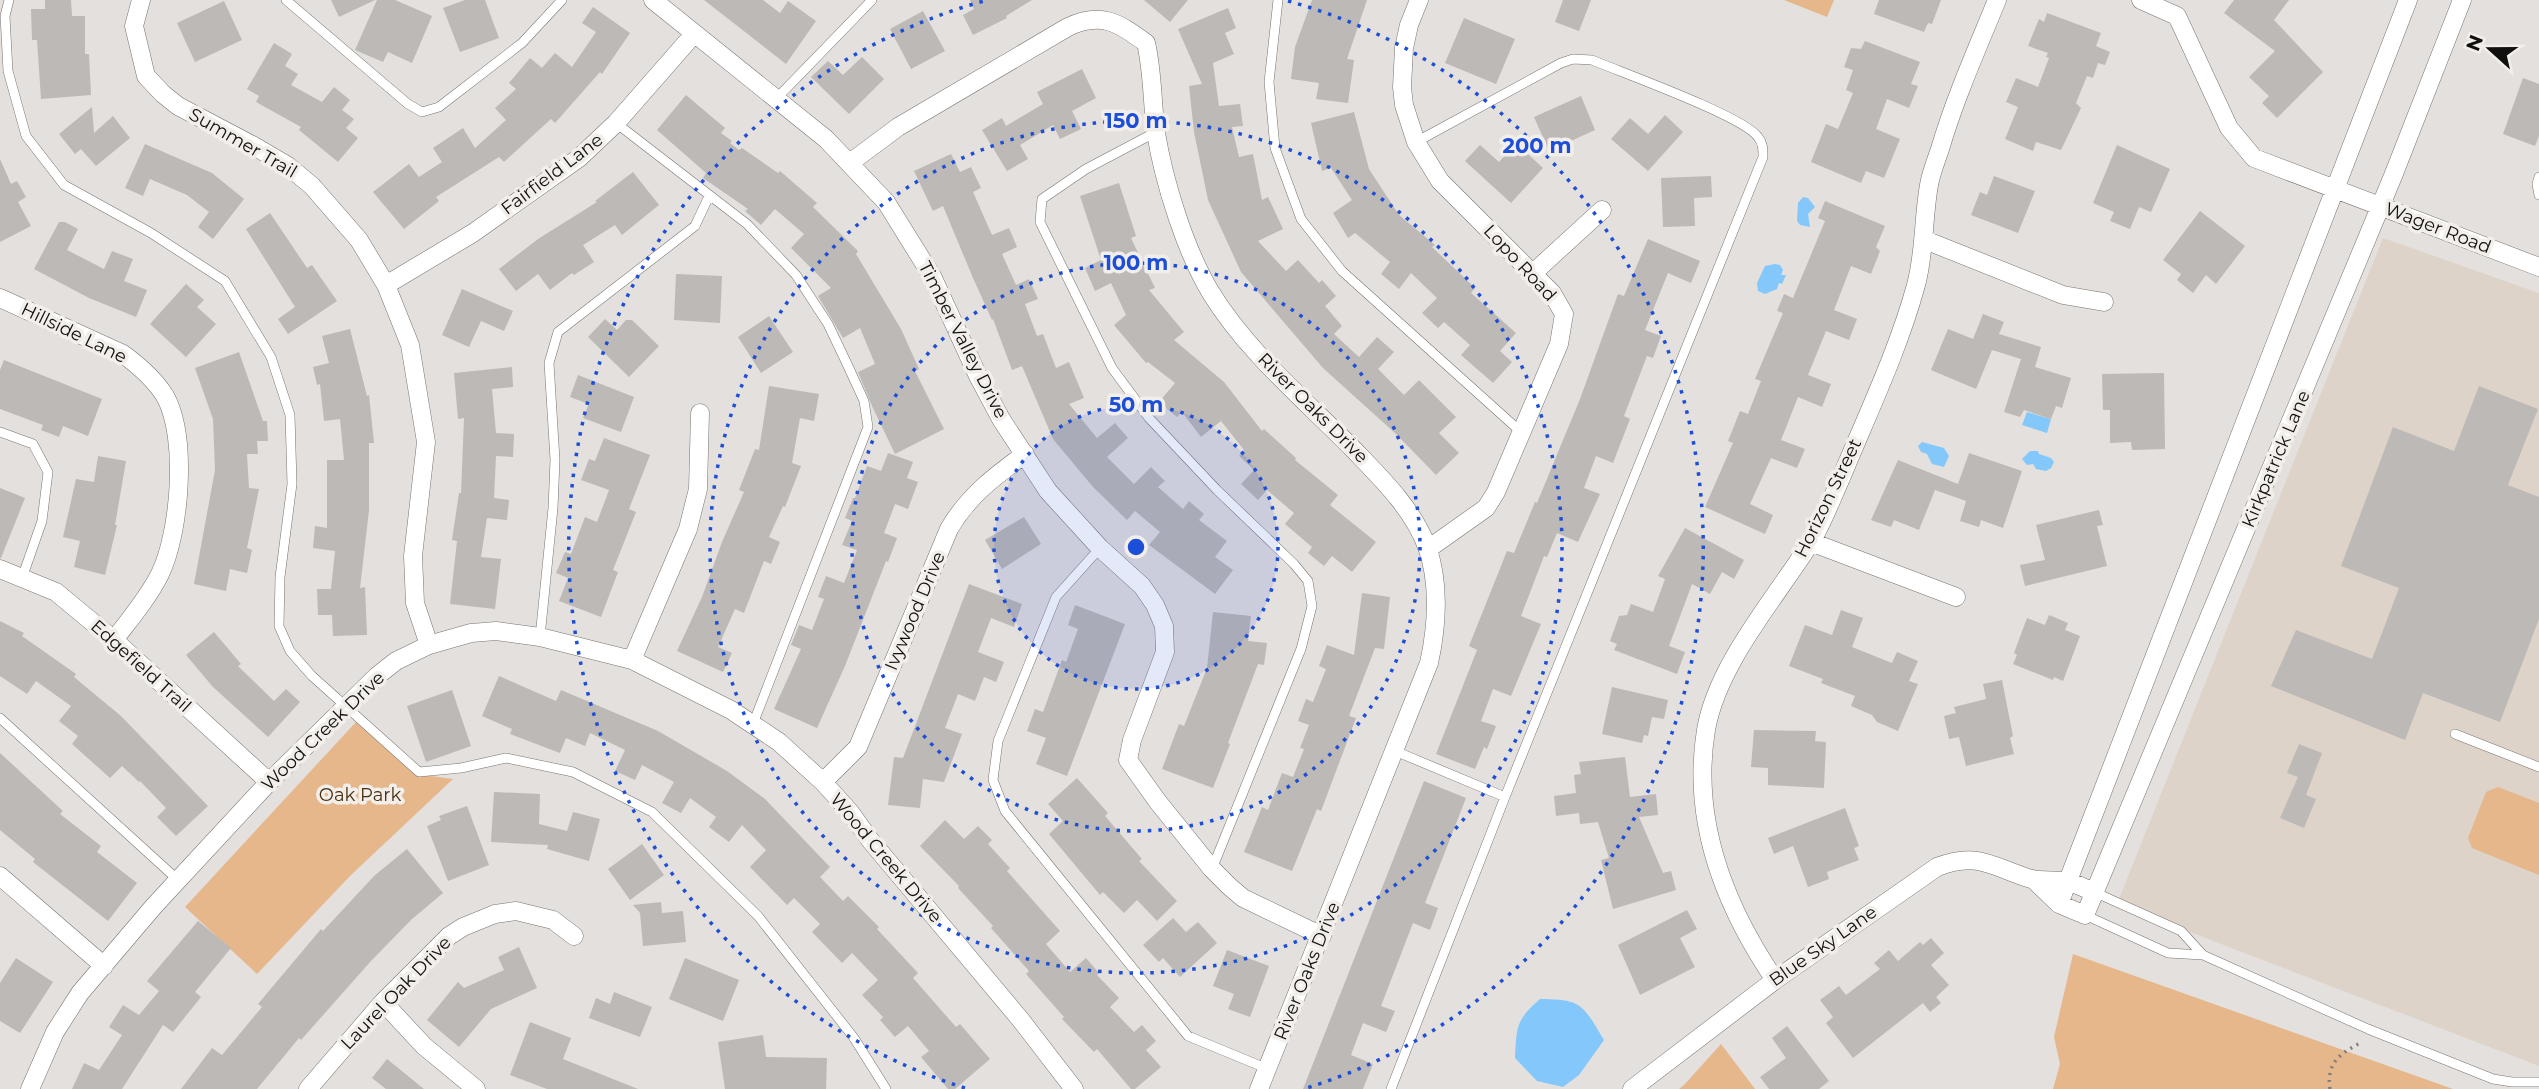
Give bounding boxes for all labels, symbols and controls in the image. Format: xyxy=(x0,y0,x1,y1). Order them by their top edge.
north arrow xyxy=(2455,14,2525,84)
text: N xyxy=(2461,32,2488,54)
street label: Summer Trail xyxy=(185,103,301,183)
text: 150 m xyxy=(1105,108,1167,133)
street label: Fairfield Lane xyxy=(497,128,607,219)
text: 200 m xyxy=(1503,133,1571,158)
street label: Wager Road xyxy=(2382,198,2494,258)
street label: Lopo Road xyxy=(1479,220,1561,306)
text: 100 m xyxy=(1104,250,1168,275)
street label: Timber Valley Drive xyxy=(914,258,1012,422)
street label: Hillside Lane xyxy=(18,298,131,368)
street label: River Oaks Drive xyxy=(1253,348,1373,468)
street label: Kirkpatrick Lane xyxy=(2237,387,2315,531)
text: 50 m xyxy=(1109,392,1163,417)
street label: Horizon Street xyxy=(1790,435,1866,561)
centre of rings xyxy=(1124,535,1148,559)
street label: Ivywood Drive xyxy=(880,548,950,674)
street label: Edgefield Trail xyxy=(86,615,196,717)
street label: Wood Creek Drive xyxy=(257,667,389,795)
park label: Oak Park xyxy=(319,784,401,806)
street label: Wood Creek Drive xyxy=(825,789,947,927)
street label: River Oaks Drive xyxy=(1269,899,1345,1043)
street label: Blue Sky Lane xyxy=(1765,901,1881,991)
street label: Laurel Oak Drive xyxy=(336,932,456,1054)

